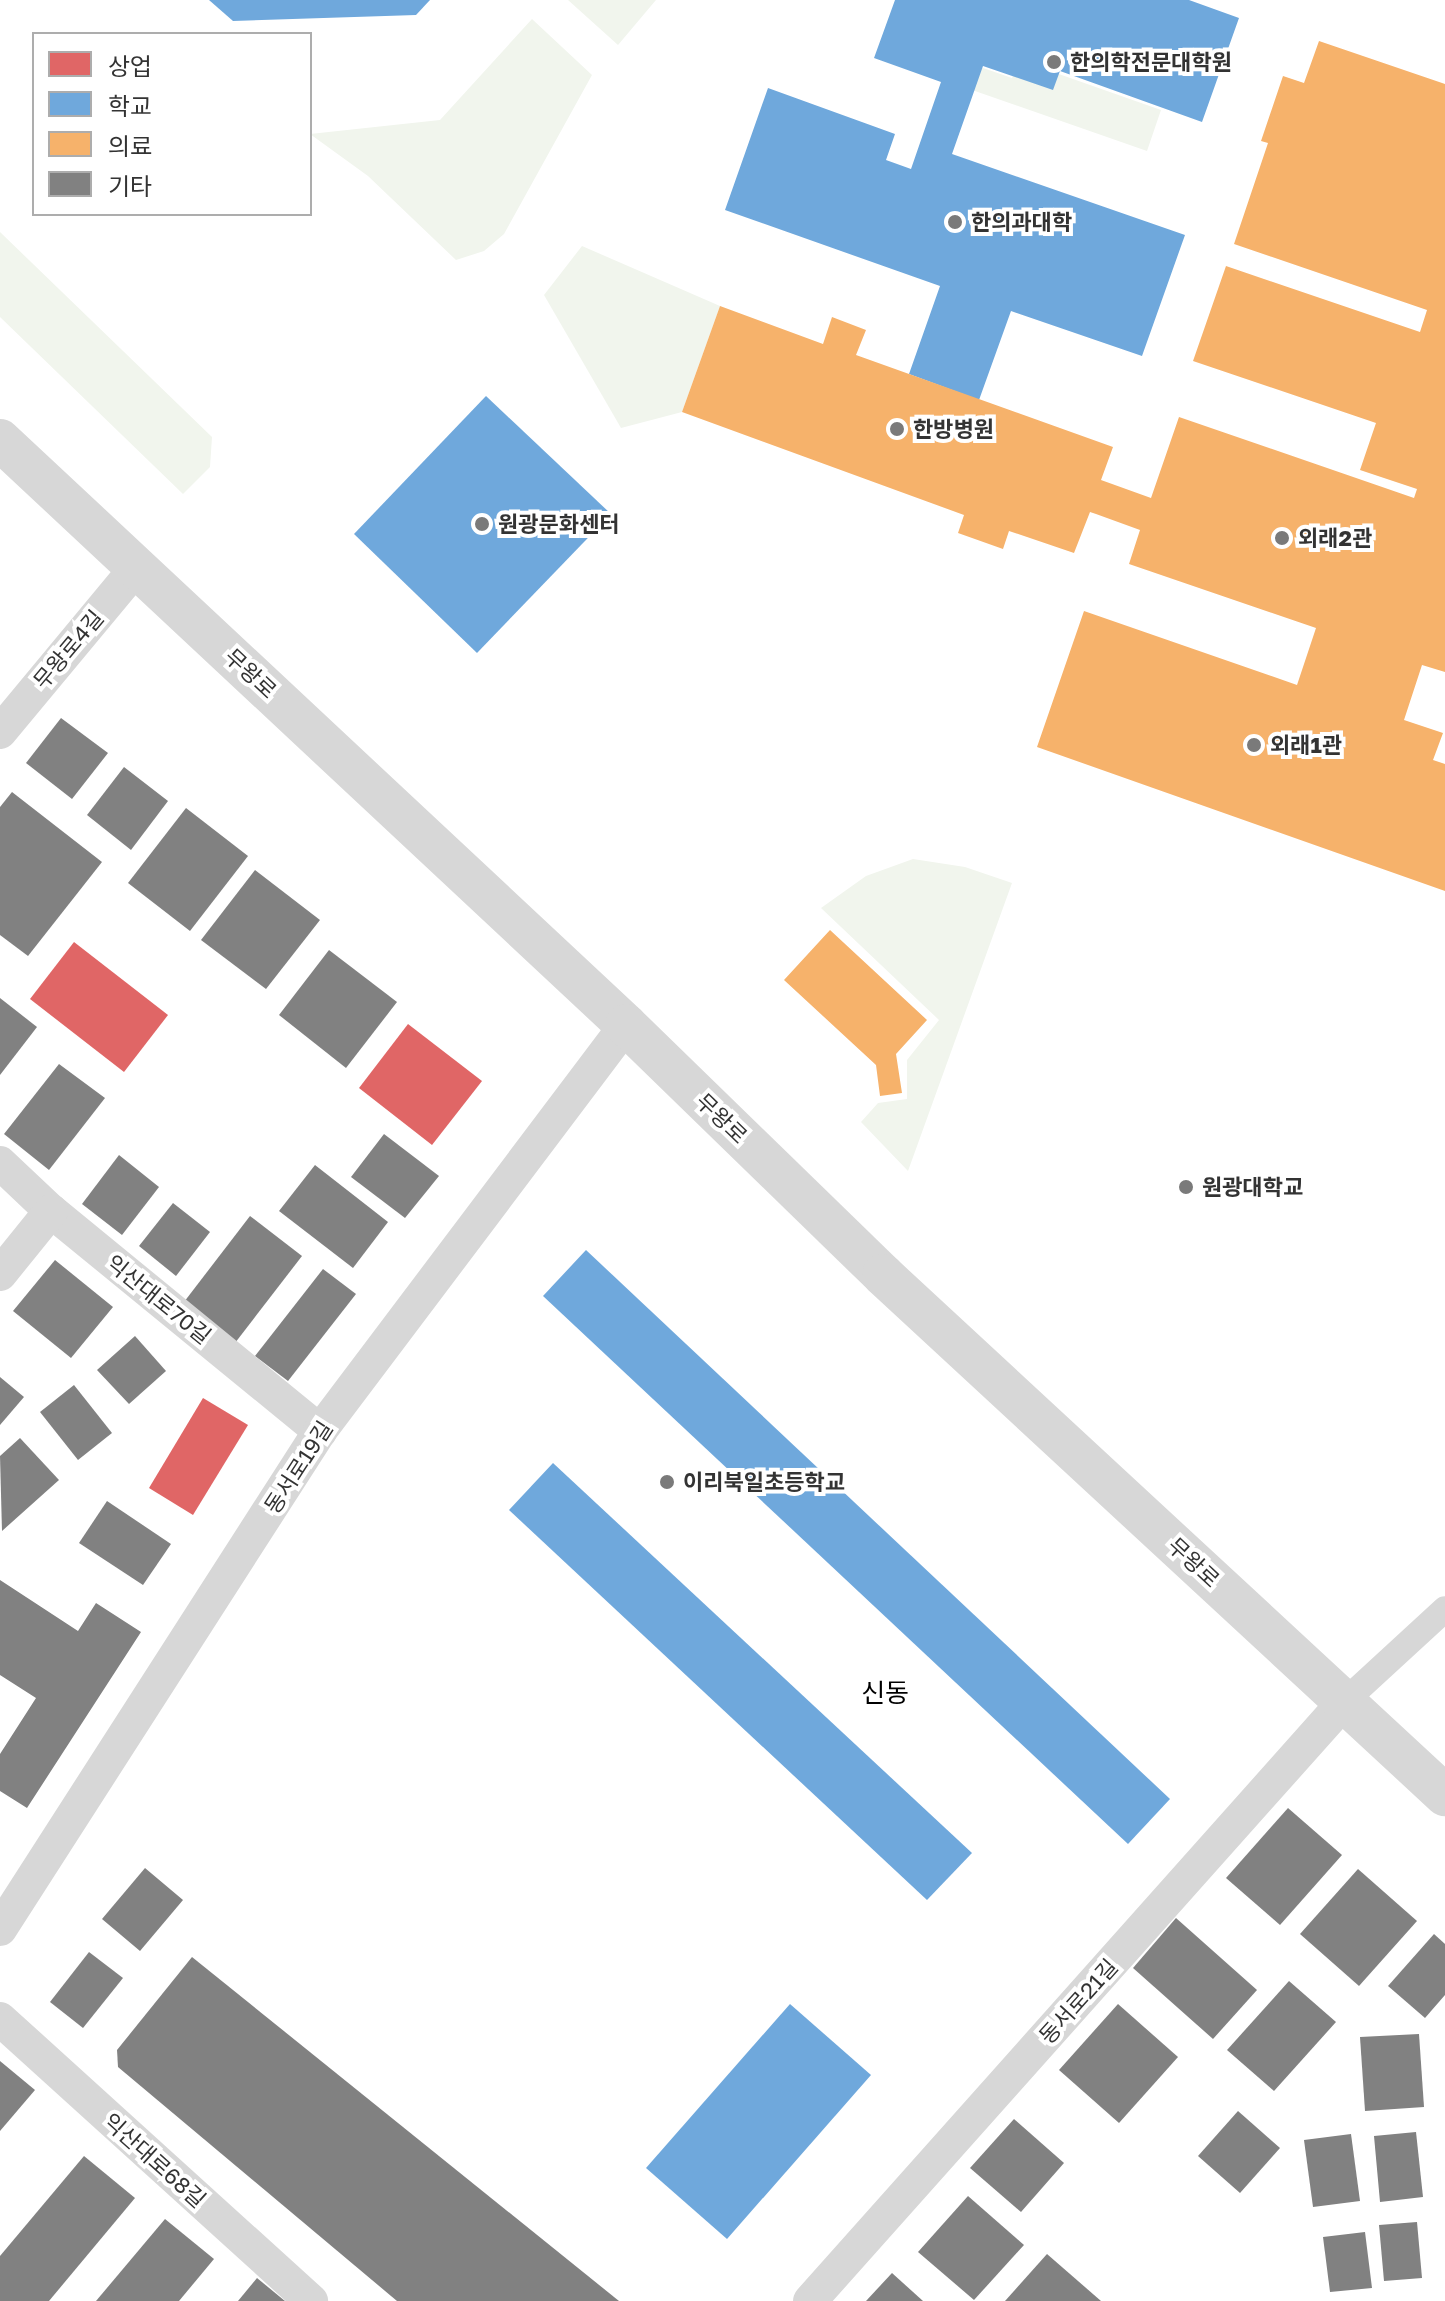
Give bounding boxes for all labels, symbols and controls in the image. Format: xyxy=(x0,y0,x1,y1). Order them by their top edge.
legend xyxy=(32,32,312,216)
place label: 한의학전문대학원 xyxy=(1070,49,1232,75)
text: 상업 xyxy=(108,51,152,80)
marker: 한의학전문대학원 xyxy=(1045,53,1063,71)
text: 학교 xyxy=(108,91,152,120)
text: 의료 xyxy=(108,131,152,160)
text: 기타 xyxy=(108,171,152,200)
place label: 한의과대학 xyxy=(971,209,1072,235)
marker: 한의과대학 xyxy=(946,213,964,231)
place label: 한방병원 xyxy=(913,416,994,442)
marker: 한방병원 xyxy=(888,420,906,438)
place label: 원광문화센터 xyxy=(498,511,619,537)
marker: 원광문화센터 xyxy=(473,515,491,533)
place label: 외래2관 xyxy=(1298,525,1372,551)
marker: 외래2관 xyxy=(1273,529,1291,547)
street label: 무왕로4길 xyxy=(28,604,108,694)
street label: 무왕로 xyxy=(220,643,282,703)
place label: 외래1관 xyxy=(1270,732,1342,758)
marker: 외래1관 xyxy=(1245,736,1263,754)
street label: 무왕로 xyxy=(691,1087,753,1149)
place label: 원광대학교 xyxy=(1202,1174,1303,1200)
marker: 원광대학교 xyxy=(1177,1178,1195,1196)
street label: 익산대로70길 xyxy=(102,1249,216,1349)
street label: 동서로19길 xyxy=(258,1416,338,1518)
place label: 이리북일초등학교 xyxy=(683,1469,845,1495)
marker: 이리북일초등학교 xyxy=(658,1473,676,1491)
street label: 무왕로 xyxy=(1163,1532,1225,1592)
district label: 신동 xyxy=(861,1677,909,1709)
street label: 동서로21길 xyxy=(1033,1953,1123,2049)
street label: 익산대로68길 xyxy=(99,2107,211,2213)

